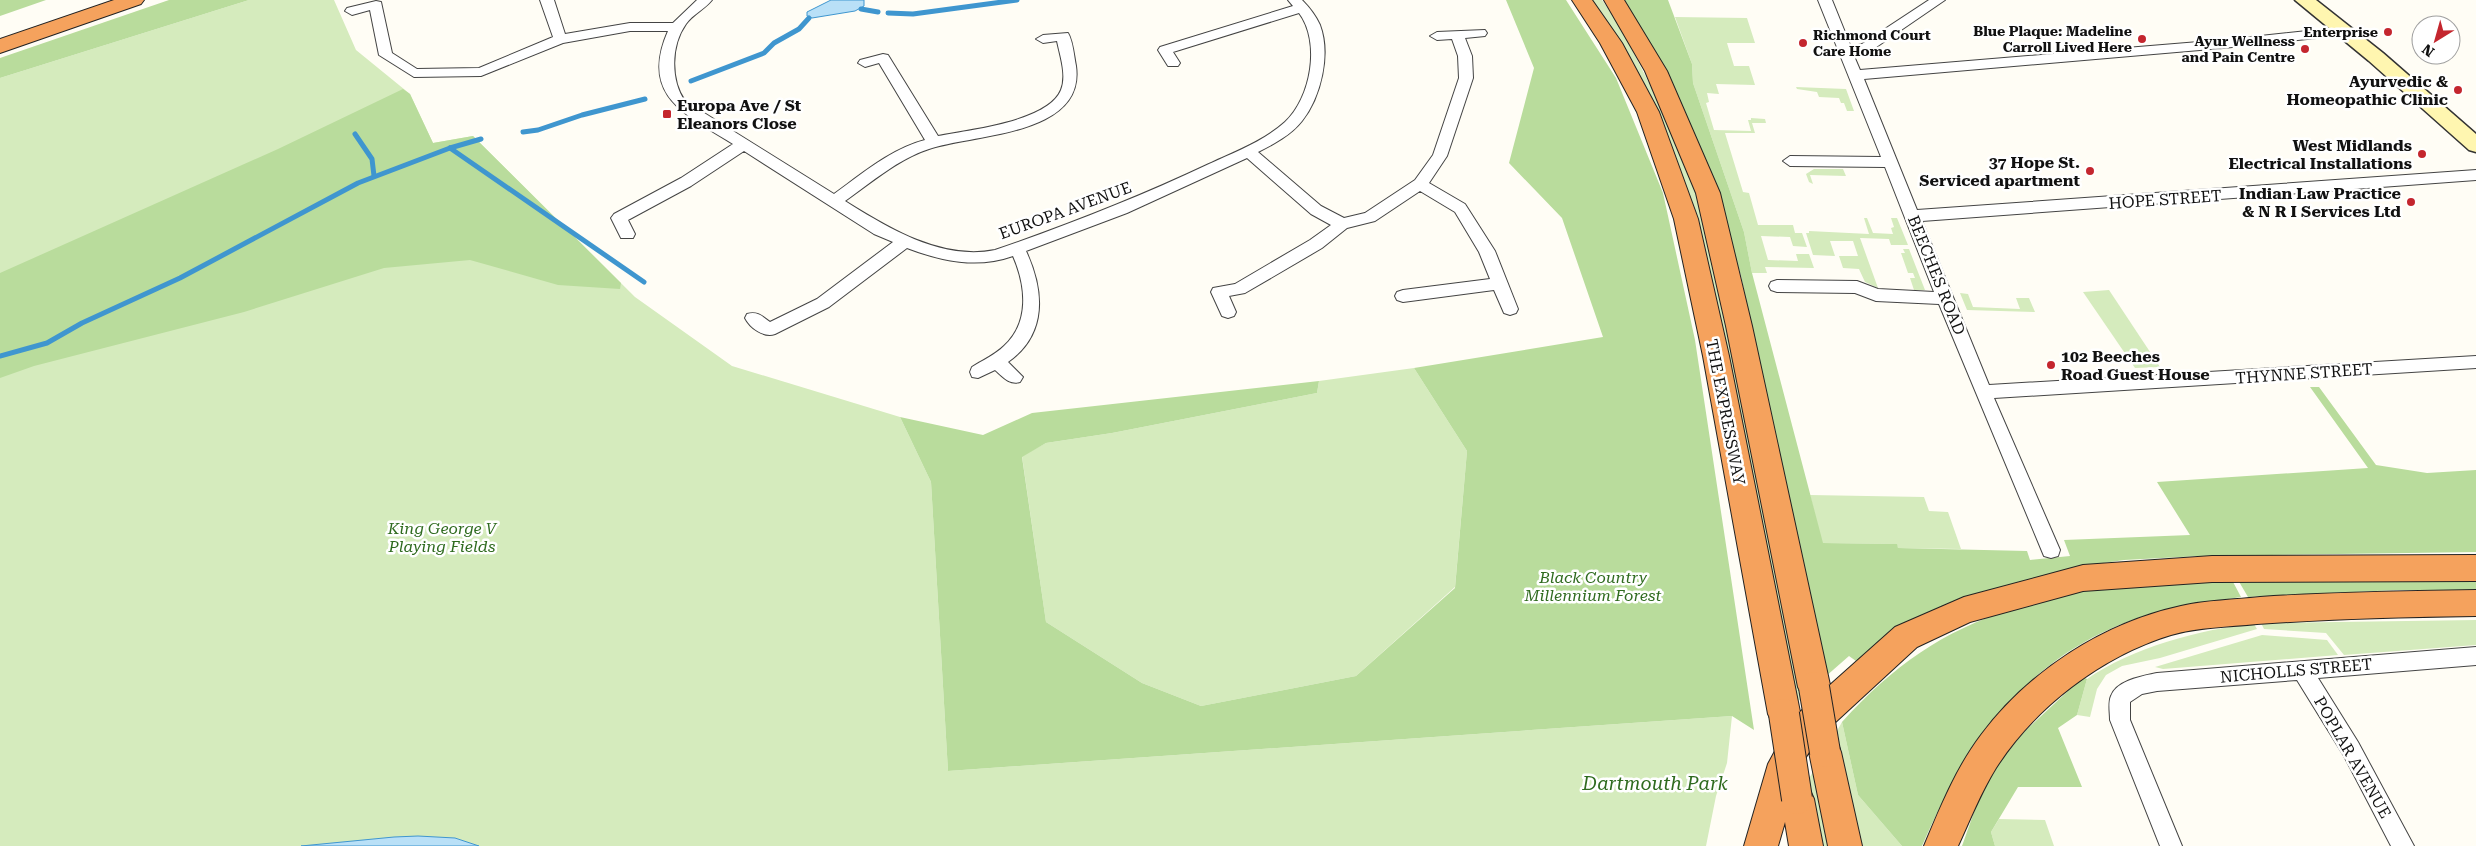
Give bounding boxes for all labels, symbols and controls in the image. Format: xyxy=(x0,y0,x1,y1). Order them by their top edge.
north arrow xyxy=(2411,15,2461,65)
place label: Blue Plaque: Madeline Carroll Lived Here xyxy=(1973,23,2132,55)
place label: Enterprise xyxy=(2303,24,2378,40)
marker: Enterprise xyxy=(2382,26,2394,38)
place label: Richmond Court Care Home xyxy=(1813,27,1931,59)
marker: Blue Plaque: Madeline Carroll Lived Here xyxy=(2136,33,2148,45)
place label: Ayur Wellness and Pain Centre xyxy=(2182,33,2295,65)
marker: Richmond Court Care Home xyxy=(1797,37,1809,49)
text: N xyxy=(2419,41,2437,60)
marker: Ayur Wellness and Pain Centre xyxy=(2299,43,2311,55)
place label: Ayurvedic & Homeopathic Clinic xyxy=(2286,72,2448,109)
marker: Ayurvedic & Homeopathic Clinic xyxy=(2452,84,2464,96)
place label: Europa Ave / St Eleanors Close xyxy=(677,96,802,133)
marker: Europa Ave / St Eleanors Close xyxy=(661,108,673,120)
place label: West Midlands Electrical Installations xyxy=(2228,136,2412,173)
marker: West Midlands Electrical Installations xyxy=(2416,148,2428,160)
place label: 37 Hope St. Serviced apartment xyxy=(1919,153,2080,190)
marker: 37 Hope St. Serviced apartment xyxy=(2084,165,2096,177)
street label: EUROPA AVENUE xyxy=(996,178,1134,243)
place label: Indian Law Practice & N R I Services Ltd xyxy=(2239,184,2401,221)
street label: HOPE STREET xyxy=(2108,186,2222,213)
marker: Indian Law Practice & N R I Services Ltd xyxy=(2405,196,2417,208)
street label: BEECHES ROAD xyxy=(1904,213,1969,338)
street label: THE EXPRESSWAY xyxy=(1702,337,1749,487)
place label: 102 Beeches Road Guest House xyxy=(2061,347,2210,384)
marker: 102 Beeches Road Guest House xyxy=(2045,359,2057,371)
street label: THYNNE STREET xyxy=(2235,359,2374,388)
park label: King George V Playing Fields xyxy=(387,519,498,556)
park label: Black Country Millennium Forest xyxy=(1523,568,1662,605)
street label: NICHOLLS STREET xyxy=(2219,654,2373,687)
street label: POPLAR AVENUE xyxy=(2310,693,2395,822)
park label: Dartmouth Park xyxy=(1581,772,1728,795)

